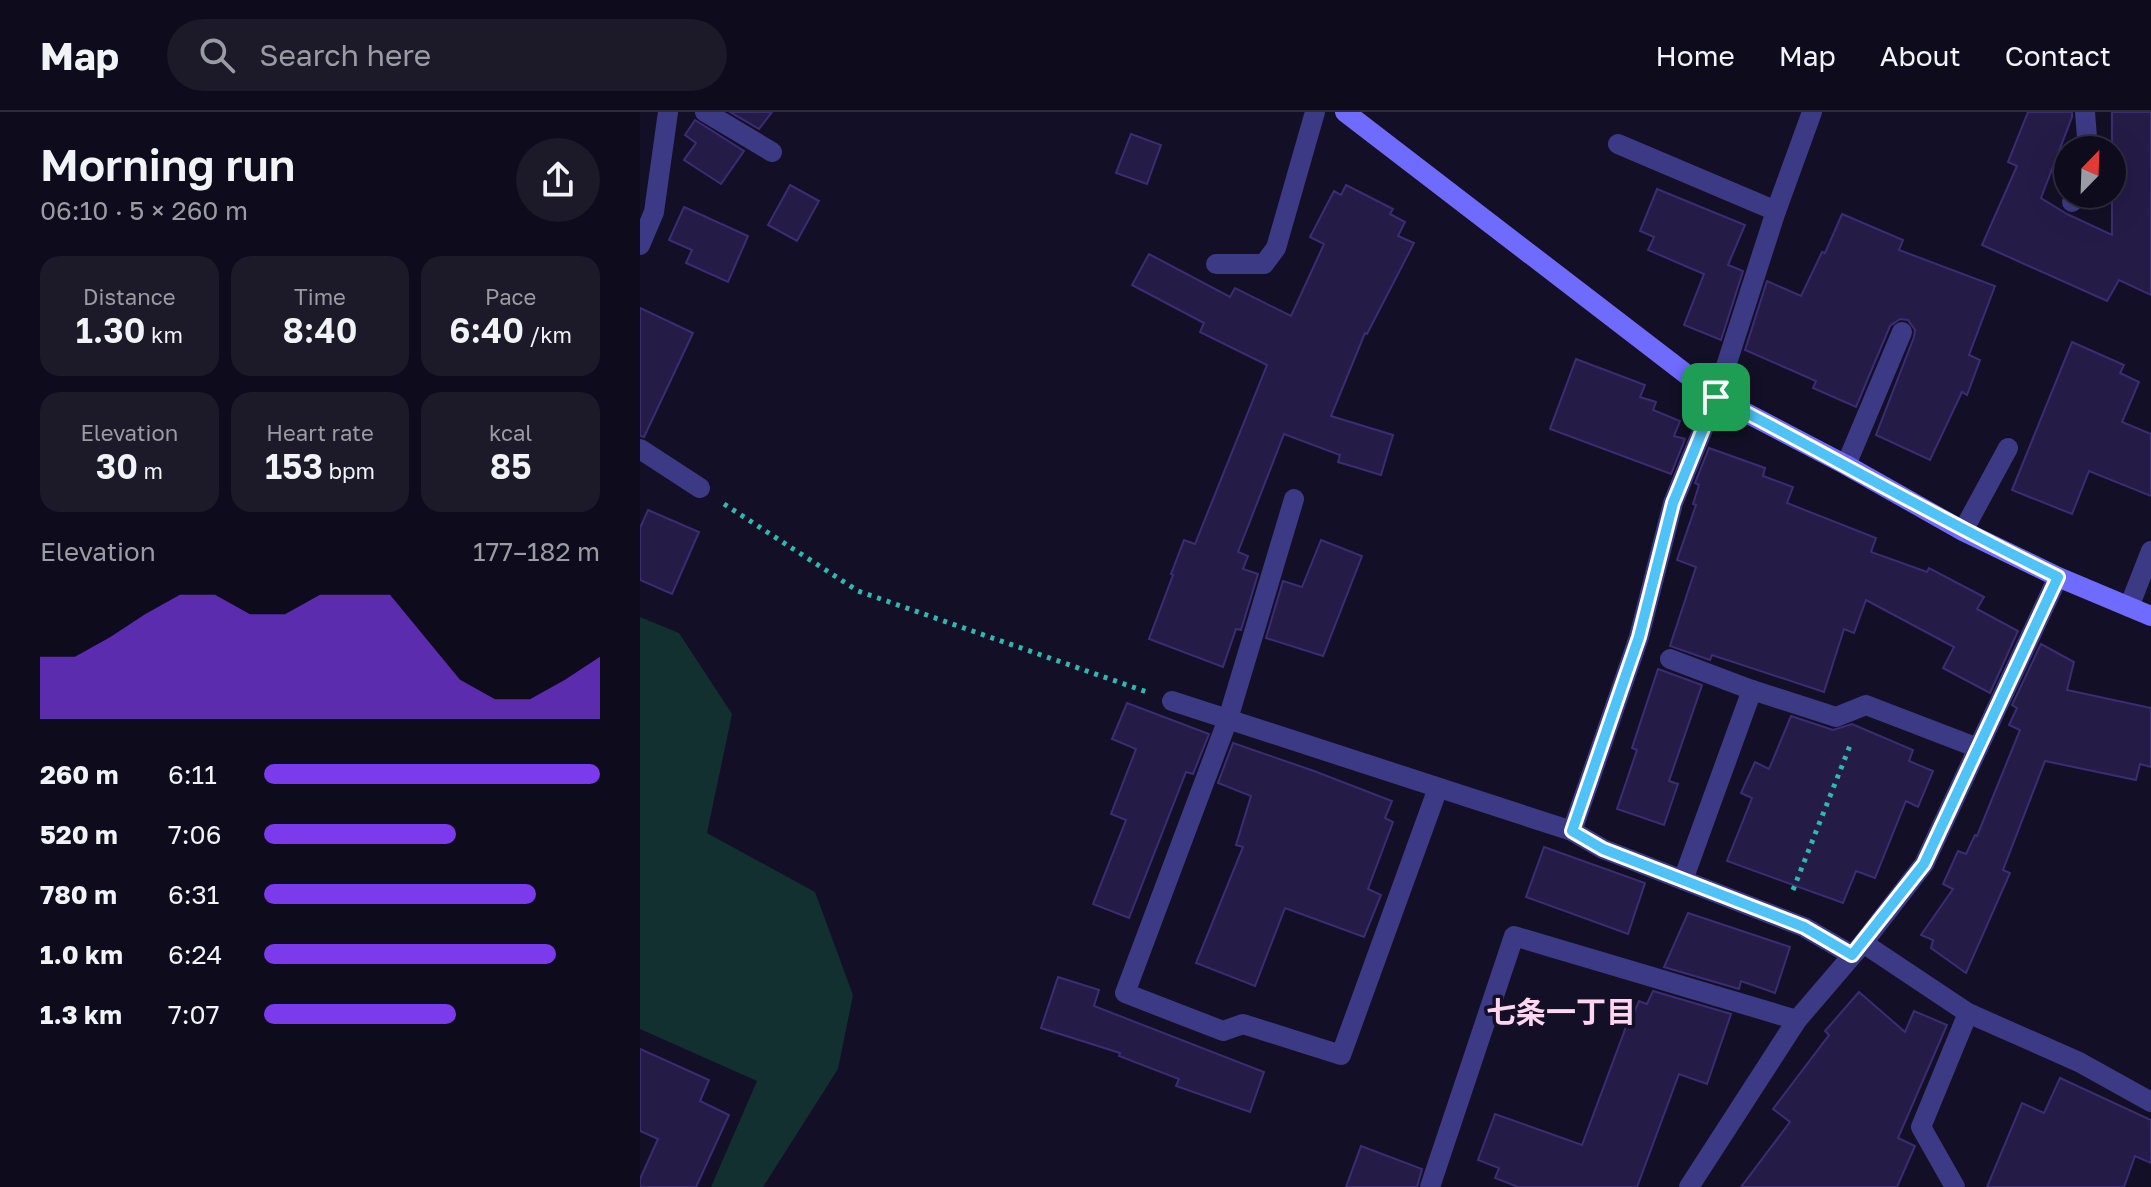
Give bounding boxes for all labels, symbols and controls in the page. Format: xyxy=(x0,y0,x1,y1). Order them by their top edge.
search box xyxy=(167,19,727,91)
text: Map xyxy=(40,33,119,78)
icon: search xyxy=(195,33,239,77)
text: Search here xyxy=(259,37,431,73)
text: Home xyxy=(1656,39,1735,72)
text: Map xyxy=(1779,39,1836,72)
text: About xyxy=(1880,39,1961,72)
text: Contact xyxy=(2005,39,2111,72)
north arrow xyxy=(2054,136,2126,208)
map controls xyxy=(2054,136,2126,208)
text: Morning run xyxy=(40,138,295,191)
button: share xyxy=(516,138,600,222)
text: 06:10 · 5 × 260 m xyxy=(40,195,248,226)
text: Distance xyxy=(83,283,176,310)
text: Time xyxy=(294,283,346,310)
text: Pace xyxy=(485,283,536,310)
text: 1.30 xyxy=(76,310,146,350)
text: 8:40 xyxy=(282,310,358,350)
text: 6:40 xyxy=(449,310,524,350)
text: km xyxy=(146,321,183,348)
text: /km xyxy=(524,321,572,348)
pin xyxy=(1682,363,1750,431)
icon: arrive xyxy=(1694,375,1738,419)
text: Elevation xyxy=(80,419,178,446)
text: Heart rate xyxy=(266,419,374,446)
text: kcal xyxy=(489,419,532,446)
text: 30 xyxy=(96,446,138,486)
text: 153 xyxy=(265,446,323,486)
text: 85 xyxy=(490,446,532,486)
text: m xyxy=(138,457,163,484)
text: bpm xyxy=(323,457,375,484)
text: Elevation xyxy=(40,536,156,567)
text: 177–182 m xyxy=(473,536,600,567)
text: 260 m xyxy=(40,759,119,790)
text: 6:11 xyxy=(168,759,217,790)
text: 520 m xyxy=(40,819,118,850)
text: 7:06 xyxy=(168,819,221,850)
text: 780 m xyxy=(40,879,117,910)
text: 6:31 xyxy=(168,879,219,910)
text: 1.0 km xyxy=(40,939,123,970)
text: 6:24 xyxy=(168,939,222,970)
district label: 七条一丁目 xyxy=(1486,994,1636,1030)
text: 1.3 km xyxy=(40,999,122,1030)
text: 7:07 xyxy=(168,999,219,1030)

